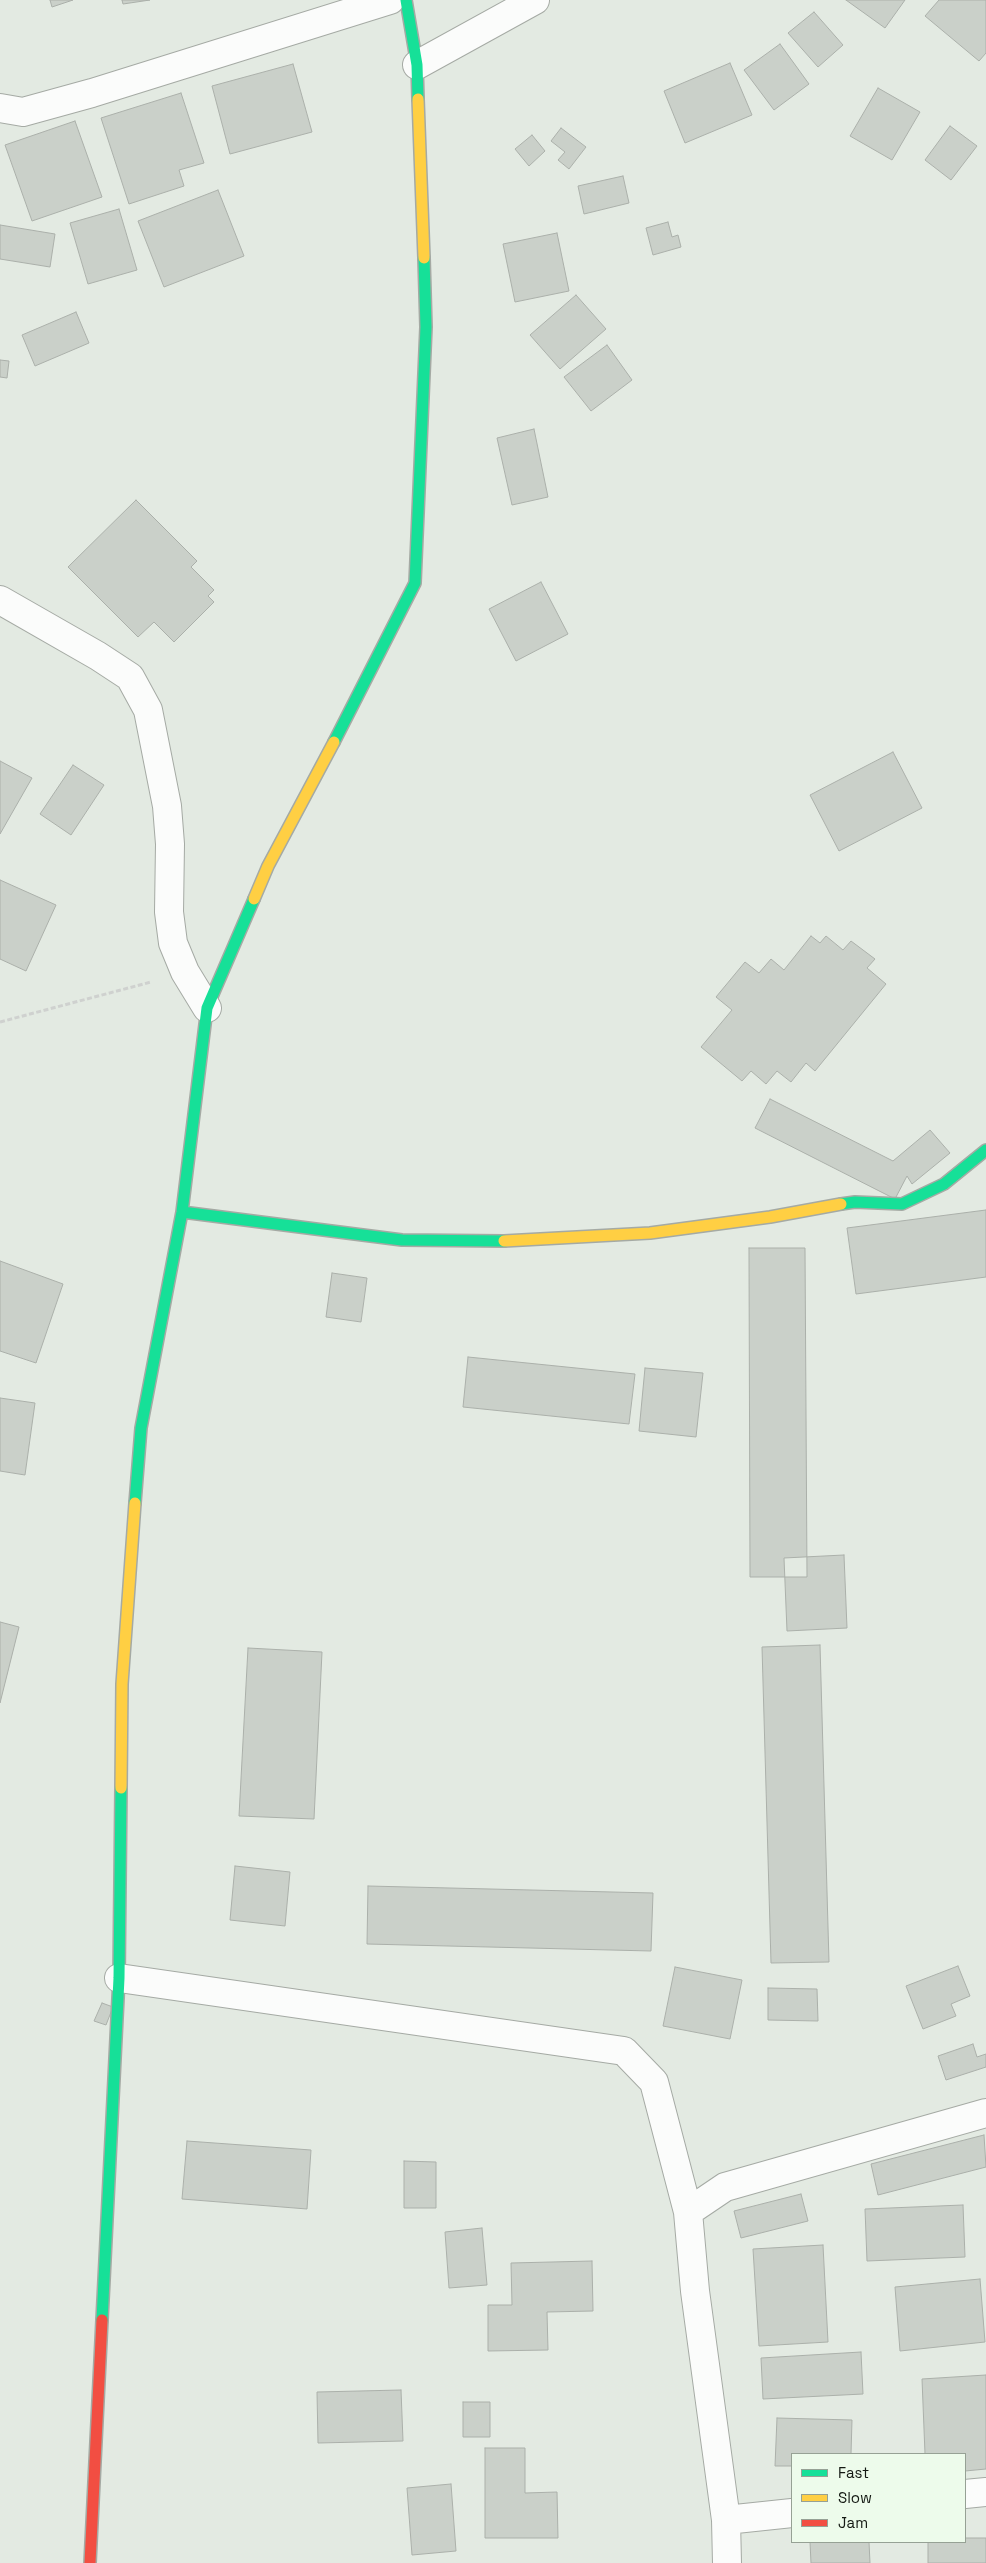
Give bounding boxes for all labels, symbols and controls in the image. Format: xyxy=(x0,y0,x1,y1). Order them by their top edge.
legend xyxy=(791,2453,966,2543)
text: Fast xyxy=(838,2463,869,2482)
text: Slow xyxy=(838,2488,872,2507)
text: Jam xyxy=(838,2513,868,2532)

